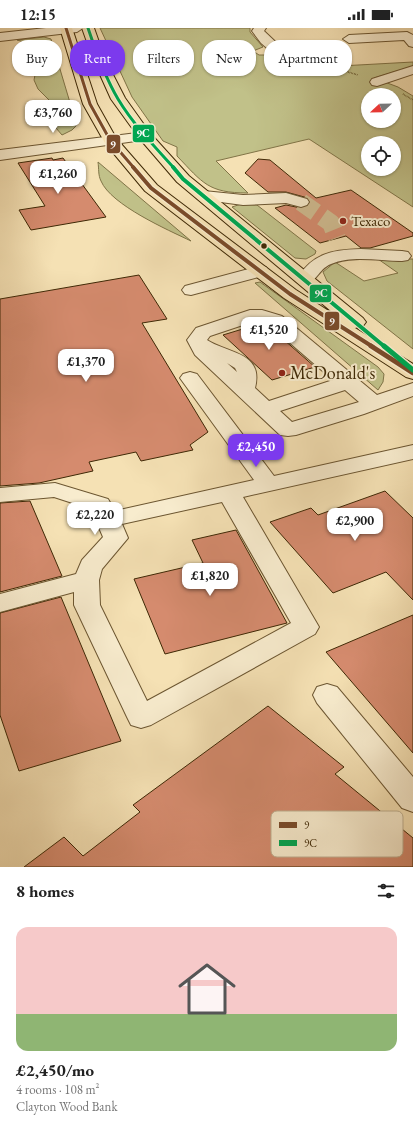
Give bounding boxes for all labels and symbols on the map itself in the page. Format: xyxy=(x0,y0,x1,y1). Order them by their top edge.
north arrow xyxy=(361,88,401,128)
pin: £3,760 xyxy=(20,100,86,134)
line badge: 9C xyxy=(132,124,155,143)
text: 9C xyxy=(136,126,150,140)
line badge: 9 xyxy=(106,134,121,154)
text: 9 xyxy=(110,137,116,151)
pin: £1,260 xyxy=(25,161,91,195)
place label: Texaco xyxy=(351,211,391,230)
marker: Texaco xyxy=(338,216,348,226)
unlabelled marker xyxy=(259,241,269,251)
line badge: 9C xyxy=(309,284,332,303)
text: 9C xyxy=(314,286,328,300)
line badge: 9 xyxy=(324,311,340,331)
text: 9 xyxy=(329,314,335,328)
pin: £1,520 xyxy=(236,317,302,351)
pin: £1,370 xyxy=(53,349,119,383)
place label: McDonald's xyxy=(290,361,375,384)
marker: McDonald's xyxy=(277,368,287,378)
pin: £2,450 xyxy=(223,434,289,468)
pin: £2,220 xyxy=(62,502,128,536)
pin: £2,900 xyxy=(322,508,388,542)
pin: £1,820 xyxy=(177,563,243,597)
legend xyxy=(271,811,403,857)
text: 9 xyxy=(304,818,310,832)
text: 9C xyxy=(304,836,317,850)

